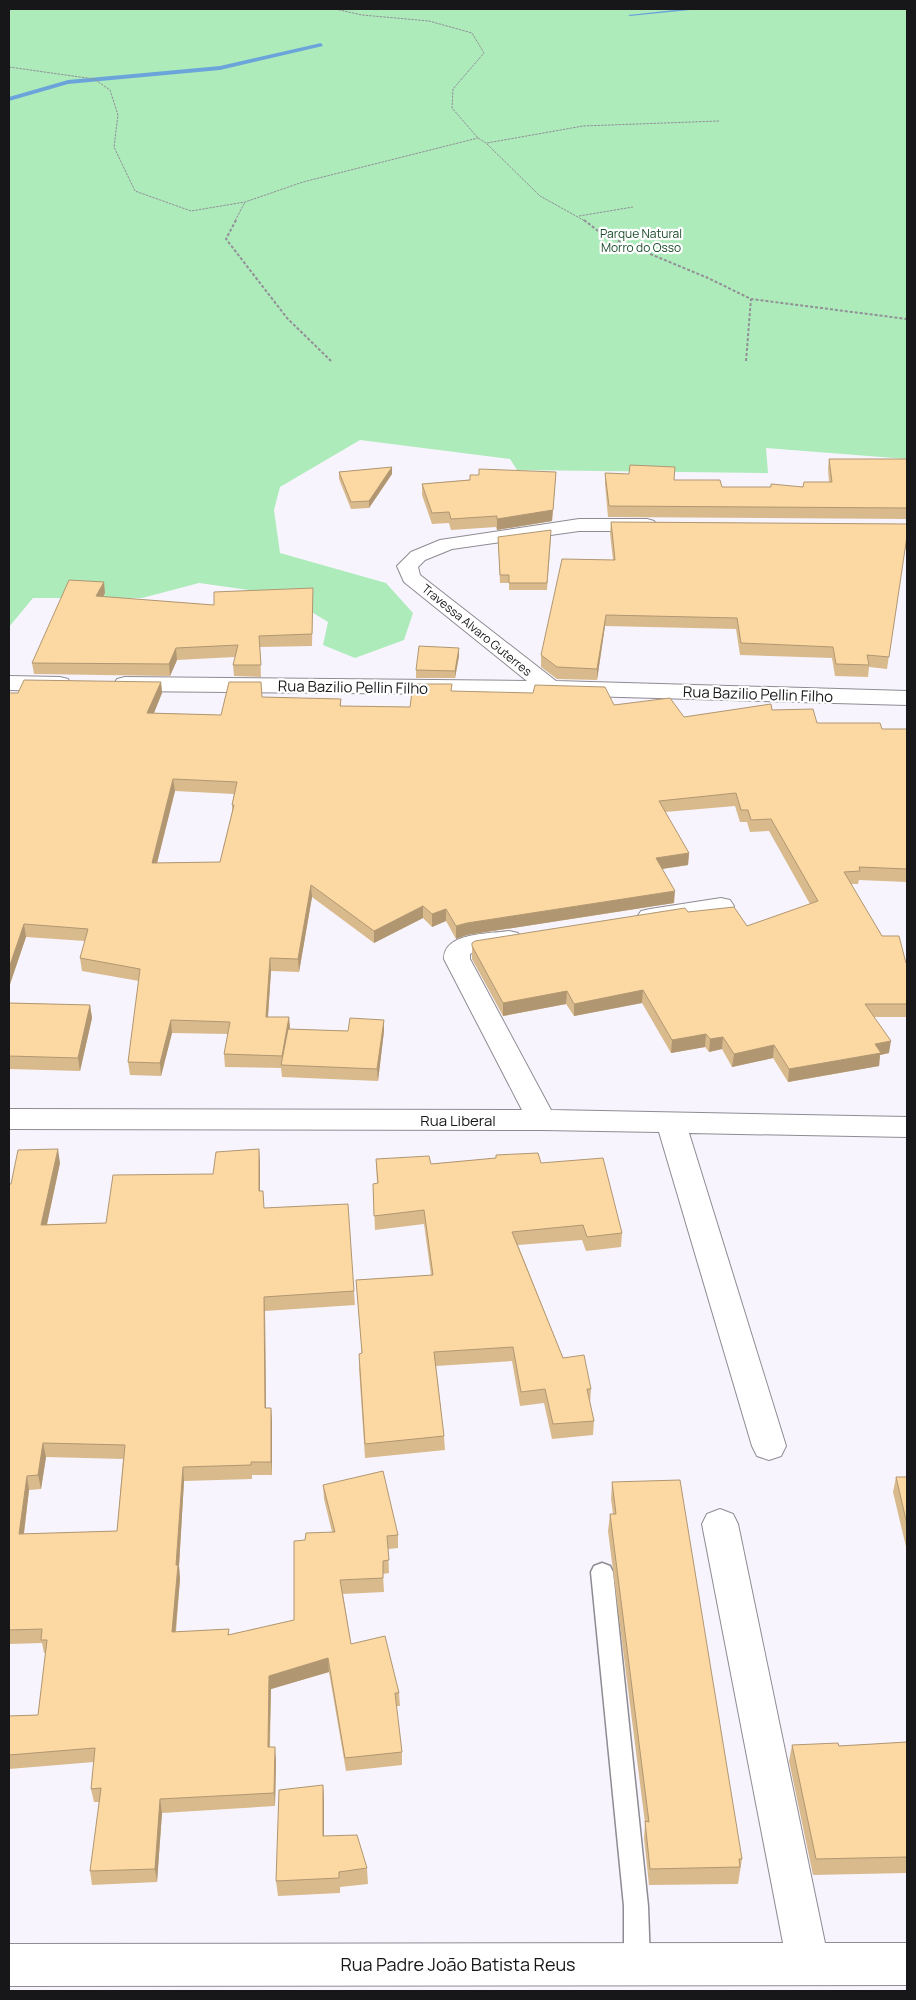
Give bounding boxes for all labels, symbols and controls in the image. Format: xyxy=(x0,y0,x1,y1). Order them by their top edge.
park label: Parque Natural Morro do Osso xyxy=(600,225,682,256)
street label: Travessa Alvaro Guterres xyxy=(418,580,536,680)
street label: Rua Bazilio Pellin Filho xyxy=(278,675,428,699)
street label: Rua Bazilio Pellin Filho xyxy=(683,681,833,707)
street label: Rua Liberal xyxy=(420,1110,496,1131)
street label: Rua Padre João Batista Reus xyxy=(340,1952,576,1976)

